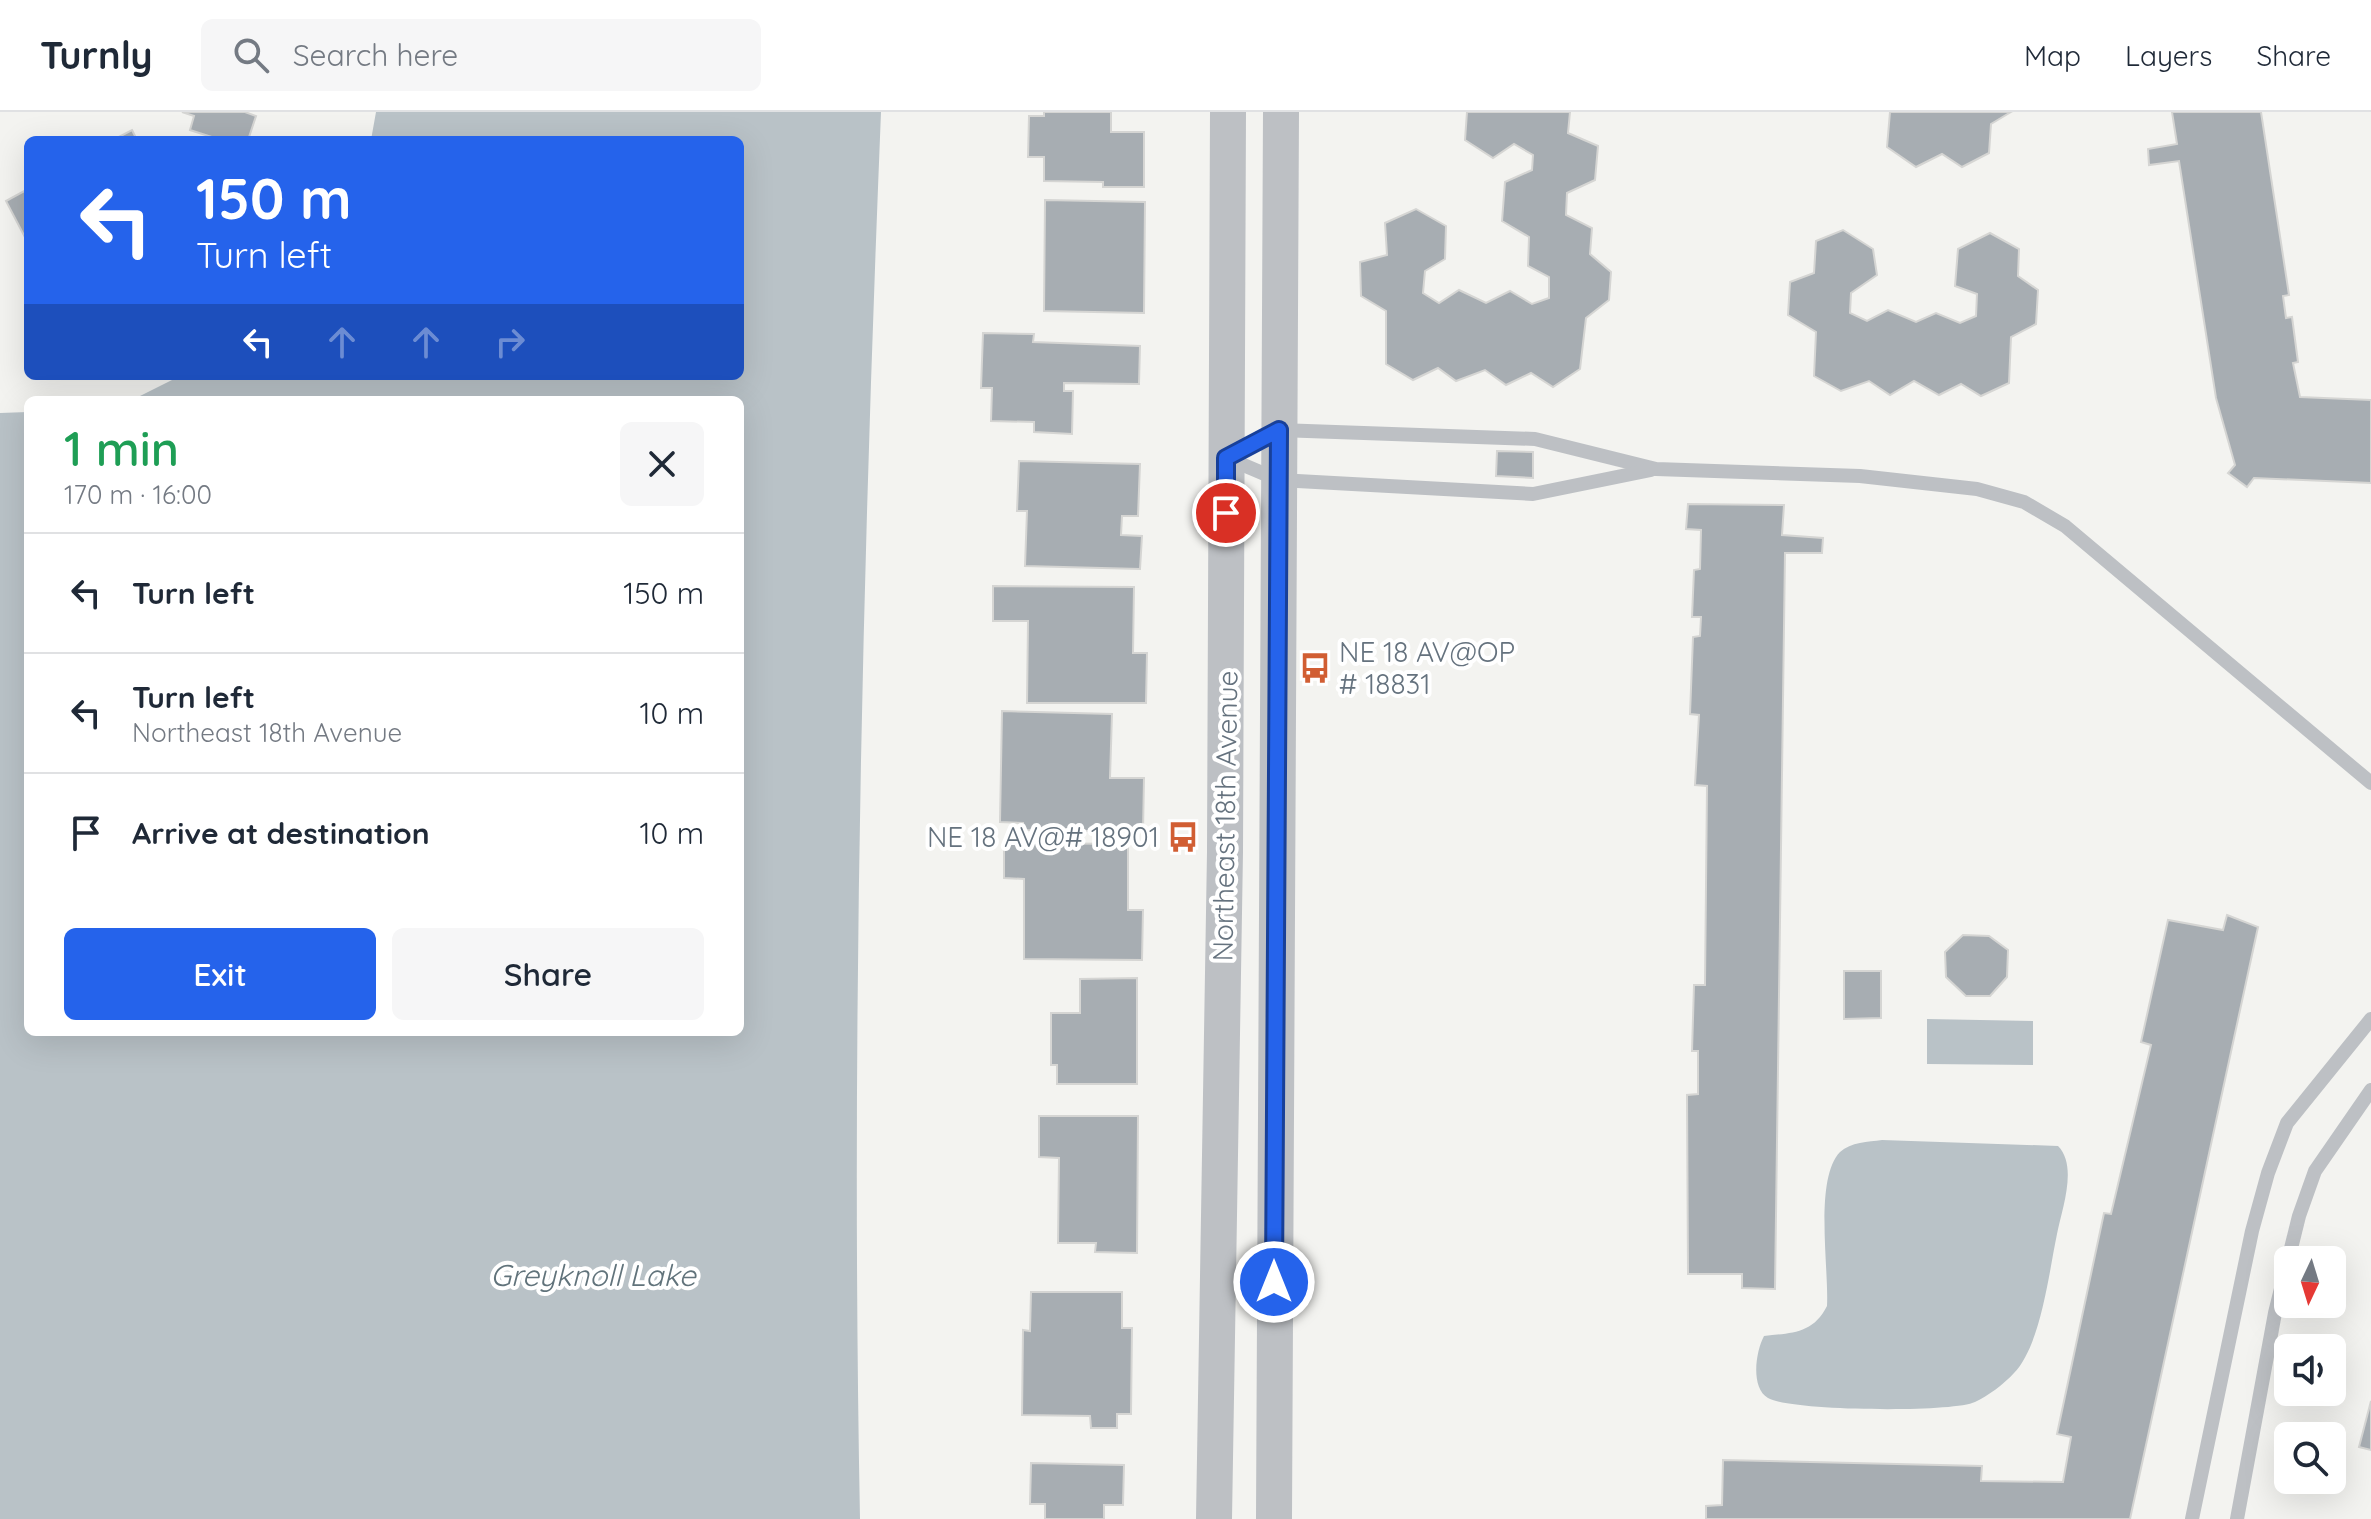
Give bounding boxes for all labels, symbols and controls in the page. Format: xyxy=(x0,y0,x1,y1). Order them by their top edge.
search box xyxy=(201,19,761,91)
text: Turnly xyxy=(40,31,153,79)
icon: search xyxy=(229,33,273,77)
text: Search here xyxy=(293,36,458,74)
text: Map xyxy=(2024,38,2081,73)
text: Layers xyxy=(2125,38,2212,73)
text: Share xyxy=(2256,38,2331,73)
text: 150 m xyxy=(196,163,352,233)
icon: left xyxy=(64,168,168,272)
text: Turn left xyxy=(196,232,332,277)
icon: left xyxy=(236,320,280,364)
icon: ahead xyxy=(320,320,364,364)
icon: ahead xyxy=(404,320,448,364)
icon: right xyxy=(488,320,532,364)
text: 1 min xyxy=(64,418,179,478)
button: close xyxy=(620,422,704,506)
text: 170 m · 16:00 xyxy=(64,478,212,511)
pin xyxy=(1192,479,1260,547)
icon: arrive xyxy=(1204,491,1248,535)
icon: left xyxy=(64,571,108,615)
text: Turn left xyxy=(132,574,255,612)
text: 150 m xyxy=(623,574,704,612)
place label: NE 18 AV@OP # 18831 xyxy=(1339,634,1515,701)
bus stop icon: NE 18 AV@OP # 18831 xyxy=(1298,651,1332,685)
street label: Northeast 18th Avenue xyxy=(1204,670,1245,962)
text: Turn left xyxy=(132,678,255,716)
icon: left xyxy=(64,691,108,735)
text: 10 m xyxy=(640,694,704,732)
text: Northeast 18th Avenue xyxy=(132,716,402,749)
icon: arrive xyxy=(64,811,108,855)
text: Arrive at destination xyxy=(132,814,430,852)
text: 10 m xyxy=(640,814,704,852)
place label: NE 18 AV@# 18901 xyxy=(927,819,1159,854)
bus stop icon: NE 18 AV@# 18901 xyxy=(1166,820,1200,854)
button: Exit xyxy=(64,928,376,1020)
button: Share xyxy=(392,928,704,1020)
position arrow xyxy=(1232,1240,1316,1324)
north arrow xyxy=(2274,1246,2346,1318)
map controls xyxy=(2274,1246,2346,1494)
water label: Greyknoll Lake xyxy=(490,1256,697,1294)
button: sound xyxy=(2274,1334,2346,1406)
button: search xyxy=(2274,1422,2346,1494)

